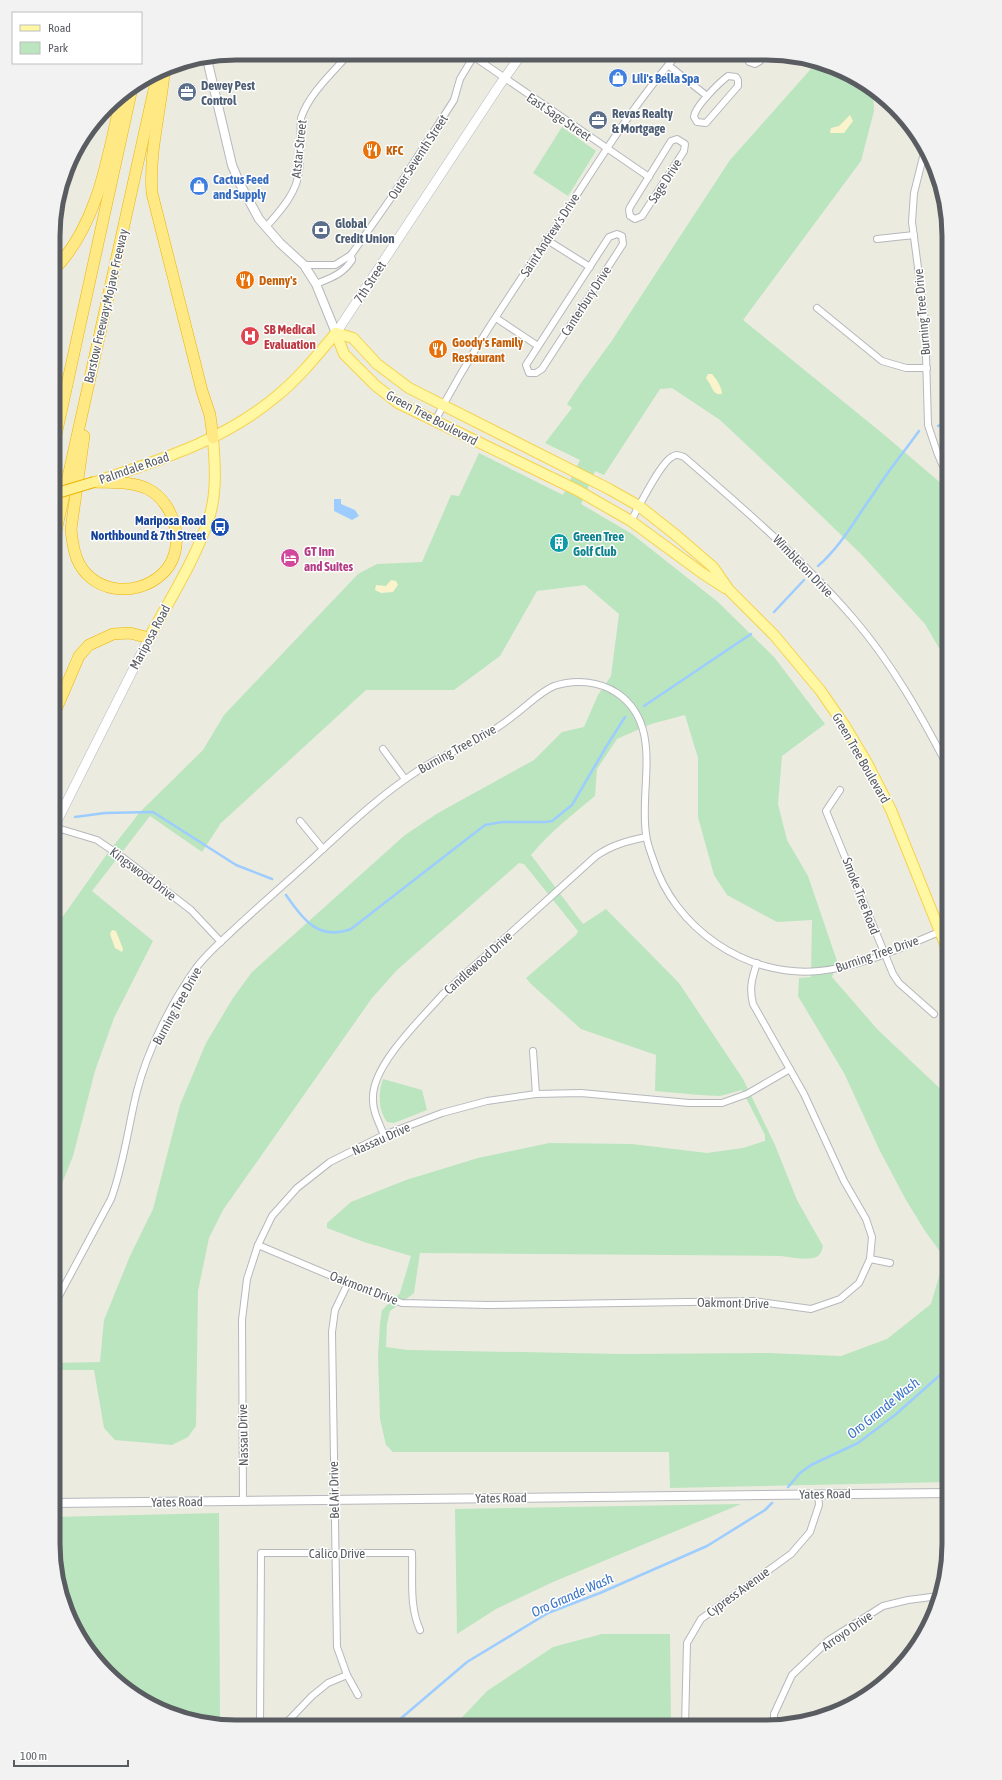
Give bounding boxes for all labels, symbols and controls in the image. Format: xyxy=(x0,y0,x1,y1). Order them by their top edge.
legend xyxy=(12,12,142,64)
text: Road xyxy=(48,21,71,35)
text: Park xyxy=(48,41,69,55)
shop icon: Lili's Bella Spa xyxy=(607,67,629,89)
place label: Lili's Bella Spa xyxy=(632,71,699,86)
place label: Dewey Pest Control xyxy=(201,78,255,108)
office icon: Dewey Pest Control xyxy=(176,81,198,103)
street label: East Sage Street xyxy=(524,90,594,144)
place label: Revas Realty & Mortgage xyxy=(612,106,674,136)
office icon: Revas Realty & Mortgage xyxy=(587,109,609,131)
street label: Outer Seventh Street xyxy=(385,112,451,202)
street label: Atstar Street xyxy=(288,119,310,179)
restaurant icon: KFC xyxy=(361,139,383,161)
place label: KFC xyxy=(386,143,404,158)
street label: Sage Drive xyxy=(645,156,685,206)
place label: Cactus Feed and Supply xyxy=(213,172,269,202)
shop icon: Cactus Feed and Supply xyxy=(188,175,210,197)
street label: Saint Andrew's Drive xyxy=(517,190,583,279)
place label: Global Credit Union xyxy=(335,216,395,246)
bank icon: Global Credit Union xyxy=(310,219,332,241)
street label: Barstow Freeway;Mojave Freeway xyxy=(81,227,131,385)
street label: 7th Street xyxy=(351,258,389,306)
street label: Canterbury Drive xyxy=(558,263,614,339)
street label: Burning Tree Drive xyxy=(911,268,933,356)
restaurant icon: Denny's xyxy=(234,269,256,291)
place label: Denny's xyxy=(259,273,297,288)
place label: SB Medical Evaluation xyxy=(264,322,316,352)
hospital icon: SB Medical Evaluation xyxy=(239,325,261,347)
place label: Goody's Family Restaurant xyxy=(452,335,524,365)
restaurant icon: Goody's Family Restaurant xyxy=(427,338,449,360)
street label: Green Tree Boulevard xyxy=(384,387,480,449)
street label: Palmdale Road xyxy=(97,449,171,487)
place label: Mariposa Road Northbound & 7th Street xyxy=(91,513,206,543)
bus stop icon: Mariposa Road Northbound & 7th Street xyxy=(209,516,231,538)
place label: Green Tree Golf Club xyxy=(573,529,624,559)
building icon: Green Tree Golf Club xyxy=(548,532,570,554)
street label: Wimbleton Drive xyxy=(770,532,836,600)
place label: GT Inn and Suites xyxy=(304,544,354,574)
hotel icon: GT Inn and Suites xyxy=(279,547,301,569)
street label: Mariposa Road xyxy=(127,602,173,672)
street label: Green Tree Boulevard xyxy=(829,710,893,806)
street label: Burning Tree Drive xyxy=(415,721,499,777)
street label: Kingswood Drive xyxy=(107,844,179,904)
street label: Smoke Tree Road xyxy=(839,855,883,937)
street label: Candlewood Drive xyxy=(441,928,515,998)
street label: Burning Tree Drive xyxy=(834,933,921,975)
street label: Burning Tree Drive xyxy=(149,964,205,1048)
street label: Nassau Drive xyxy=(350,1119,413,1159)
street label: Oakmont Drive xyxy=(328,1268,400,1308)
street label: Oakmont Drive xyxy=(697,1295,769,1311)
water label: Oro Grande Wash xyxy=(844,1374,922,1442)
street label: Nassau Drive xyxy=(235,1404,251,1466)
street label: Bel Air Drive xyxy=(326,1461,342,1519)
street label: Yates Road xyxy=(799,1486,851,1502)
street label: Yates Road xyxy=(475,1490,527,1506)
street label: Yates Road xyxy=(151,1494,203,1510)
street label: Calico Drive xyxy=(309,1546,365,1561)
street label: Cypress Avenue xyxy=(704,1564,772,1620)
water label: Oro Grande Wash xyxy=(529,1570,615,1620)
street label: Arroyo Drive xyxy=(819,1608,875,1654)
scale bar xyxy=(14,1742,128,1768)
text: 100 m xyxy=(20,1749,47,1763)

